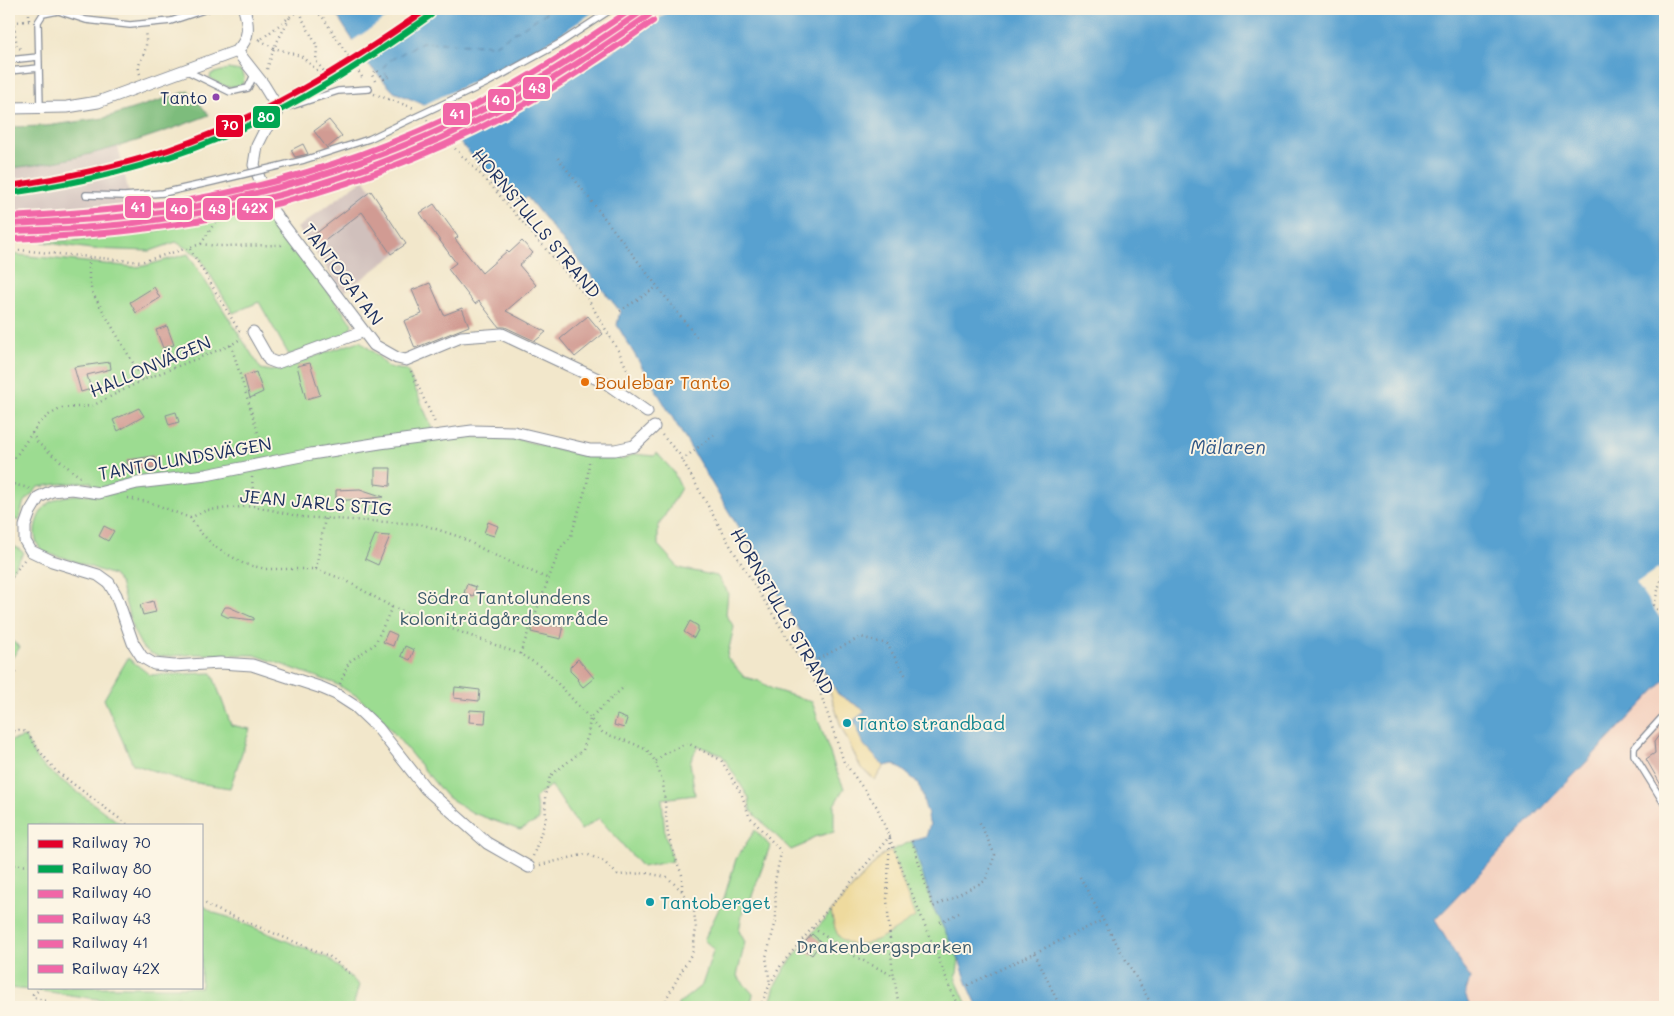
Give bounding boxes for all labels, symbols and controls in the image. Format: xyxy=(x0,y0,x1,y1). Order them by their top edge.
line badge: 43 xyxy=(522,76,551,100)
text: 43 xyxy=(528,78,546,97)
place label: Tanto xyxy=(160,86,207,108)
line badge: 40 xyxy=(487,88,515,112)
text: 40 xyxy=(492,90,510,109)
marker: Tanto xyxy=(211,92,221,102)
line badge: 41 xyxy=(442,102,471,126)
text: 41 xyxy=(449,104,465,123)
line badge: 80 xyxy=(252,105,281,129)
text: 80 xyxy=(257,107,275,126)
line badge: 70 xyxy=(215,114,244,138)
text: 70 xyxy=(222,115,238,134)
street label: HORNSTULLS STRAND xyxy=(467,143,607,303)
line badge: 41 xyxy=(124,195,152,219)
text: 41 xyxy=(130,197,146,216)
line badge: 40 xyxy=(165,197,193,221)
line badge: 43 xyxy=(202,197,231,221)
line badge: 42X xyxy=(236,197,274,221)
text: 42X xyxy=(242,198,268,217)
text: 40 xyxy=(170,199,188,218)
text: 43 xyxy=(208,199,226,218)
street label: TANTOGATAN xyxy=(297,218,389,330)
street label: HALLONVÄGEN xyxy=(85,330,215,402)
place label: Boulebar Tanto xyxy=(595,370,730,394)
marker: Boulebar Tanto xyxy=(579,376,591,388)
street label: TANTOLUNDSVÄGEN xyxy=(96,431,274,485)
water label: Mälaren xyxy=(1190,434,1266,459)
street label: JEAN JARLS STIG xyxy=(239,483,393,521)
street label: HORNSTULLS STRAND xyxy=(725,523,841,699)
park label: Södra Tantolundens koloniträdgårdsområde xyxy=(399,585,609,630)
place label: Tanto strandbad xyxy=(857,711,1005,735)
marker: Tanto strandbad xyxy=(841,717,853,729)
legend xyxy=(28,824,202,988)
text: Railway 70 xyxy=(72,832,151,852)
text: Railway 80 xyxy=(72,858,151,878)
text: Railway 40 xyxy=(72,882,151,902)
place label: Tantoberget xyxy=(660,890,771,914)
marker: Tantoberget xyxy=(644,896,656,908)
text: Railway 43 xyxy=(72,908,151,928)
text: Railway 41 xyxy=(72,932,148,952)
park label: Drakenbergsparken xyxy=(796,934,972,958)
text: Railway 42X xyxy=(72,958,160,978)

